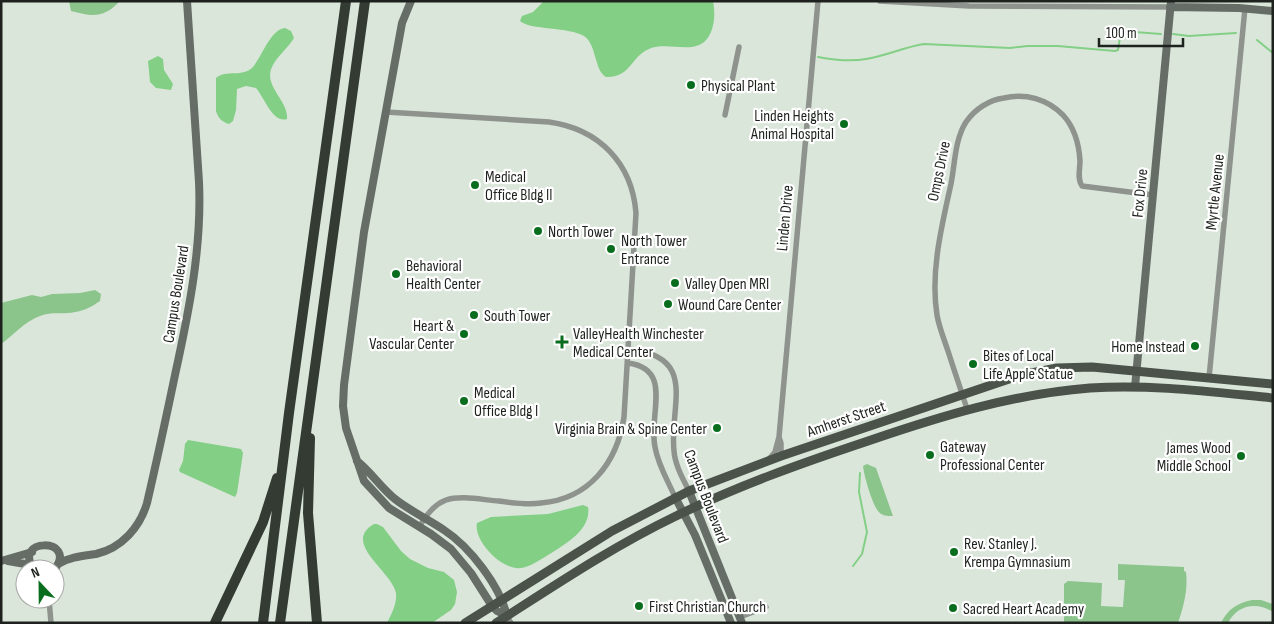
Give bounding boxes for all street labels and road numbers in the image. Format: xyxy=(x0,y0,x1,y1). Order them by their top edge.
street label: Omps Drive xyxy=(924,139,955,203)
street label: Myrtle Avenue xyxy=(1202,153,1229,231)
street label: Fox Drive xyxy=(1128,168,1152,218)
street label: Linden Drive xyxy=(773,184,798,252)
street label: Campus Boulevard xyxy=(159,244,194,344)
street label: Amherst Street xyxy=(804,397,888,442)
street label: Campus Boulevard xyxy=(679,447,732,546)

